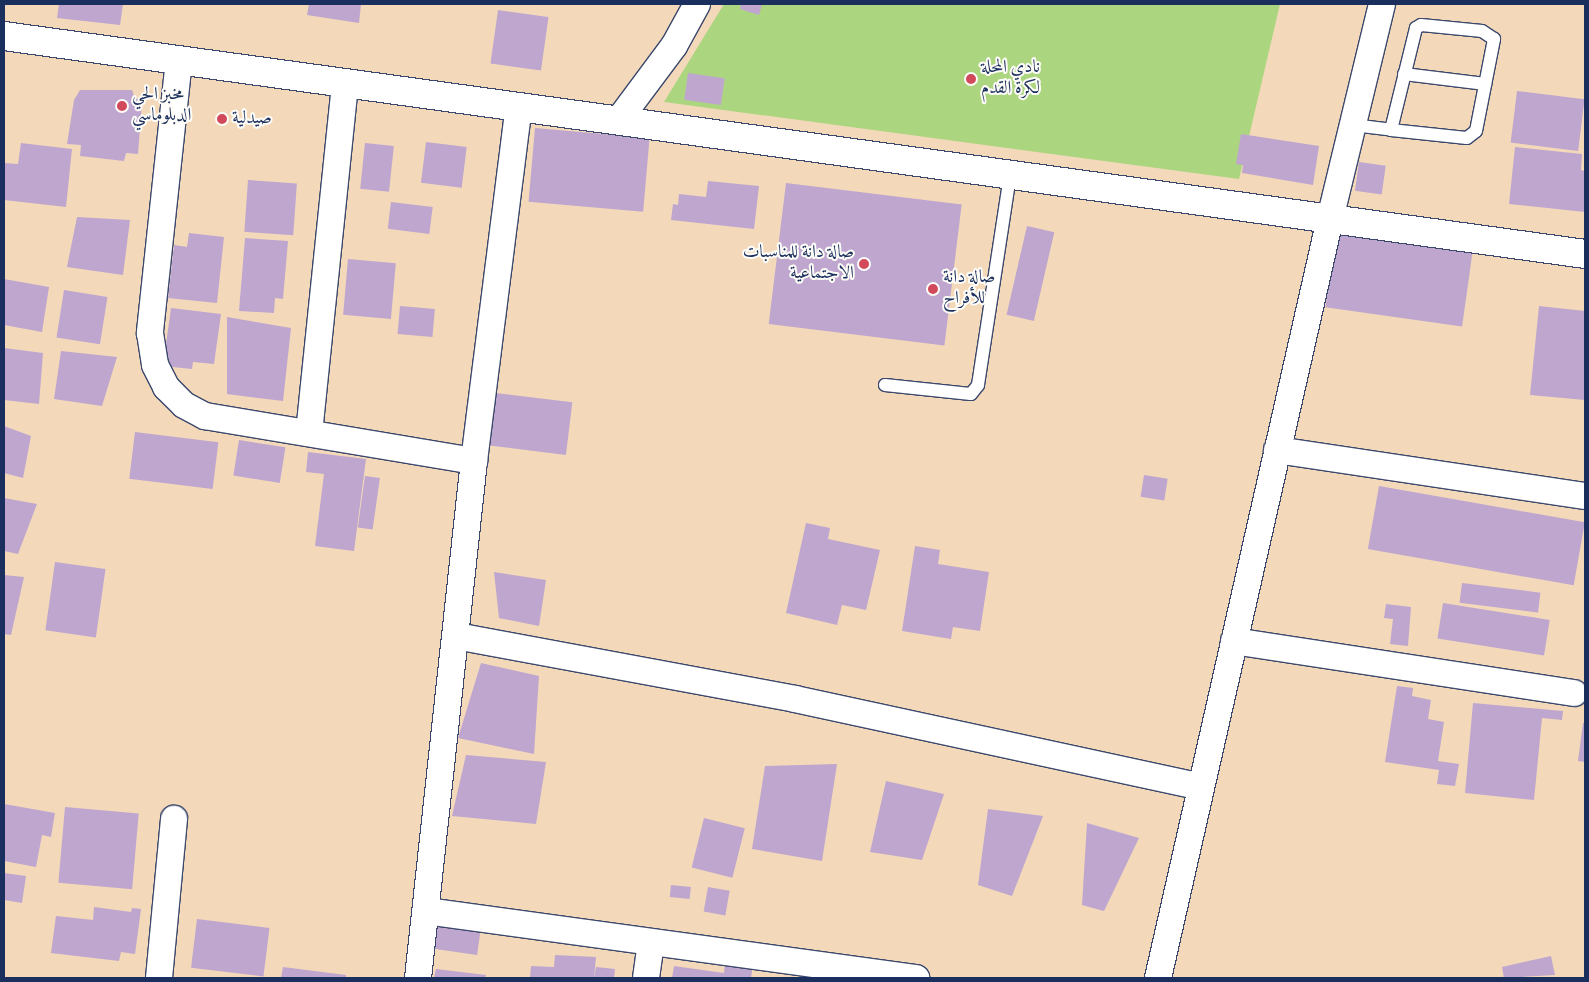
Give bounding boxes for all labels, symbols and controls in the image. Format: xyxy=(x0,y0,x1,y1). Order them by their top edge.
place label: نادي المحلة لكرة القدم xyxy=(981,58,1040,100)
marker: نادي المحلة لكرة القدم xyxy=(965,73,977,85)
place label: مخبز الحي الدبلوماسي xyxy=(132,85,191,128)
marker: مخبز الحي الدبلوماسي xyxy=(116,100,128,112)
place label: صيدلية xyxy=(232,108,272,130)
marker: صيدلية xyxy=(216,113,228,125)
place label: صالة دانة للمناسبات الاجتماعية xyxy=(743,243,854,286)
marker: صالة دانة للمناسبات الاجتماعية xyxy=(858,258,870,270)
place label: صالة دانة للأفراح xyxy=(943,268,995,310)
marker: صالة دانة للأفراح xyxy=(927,283,939,295)

